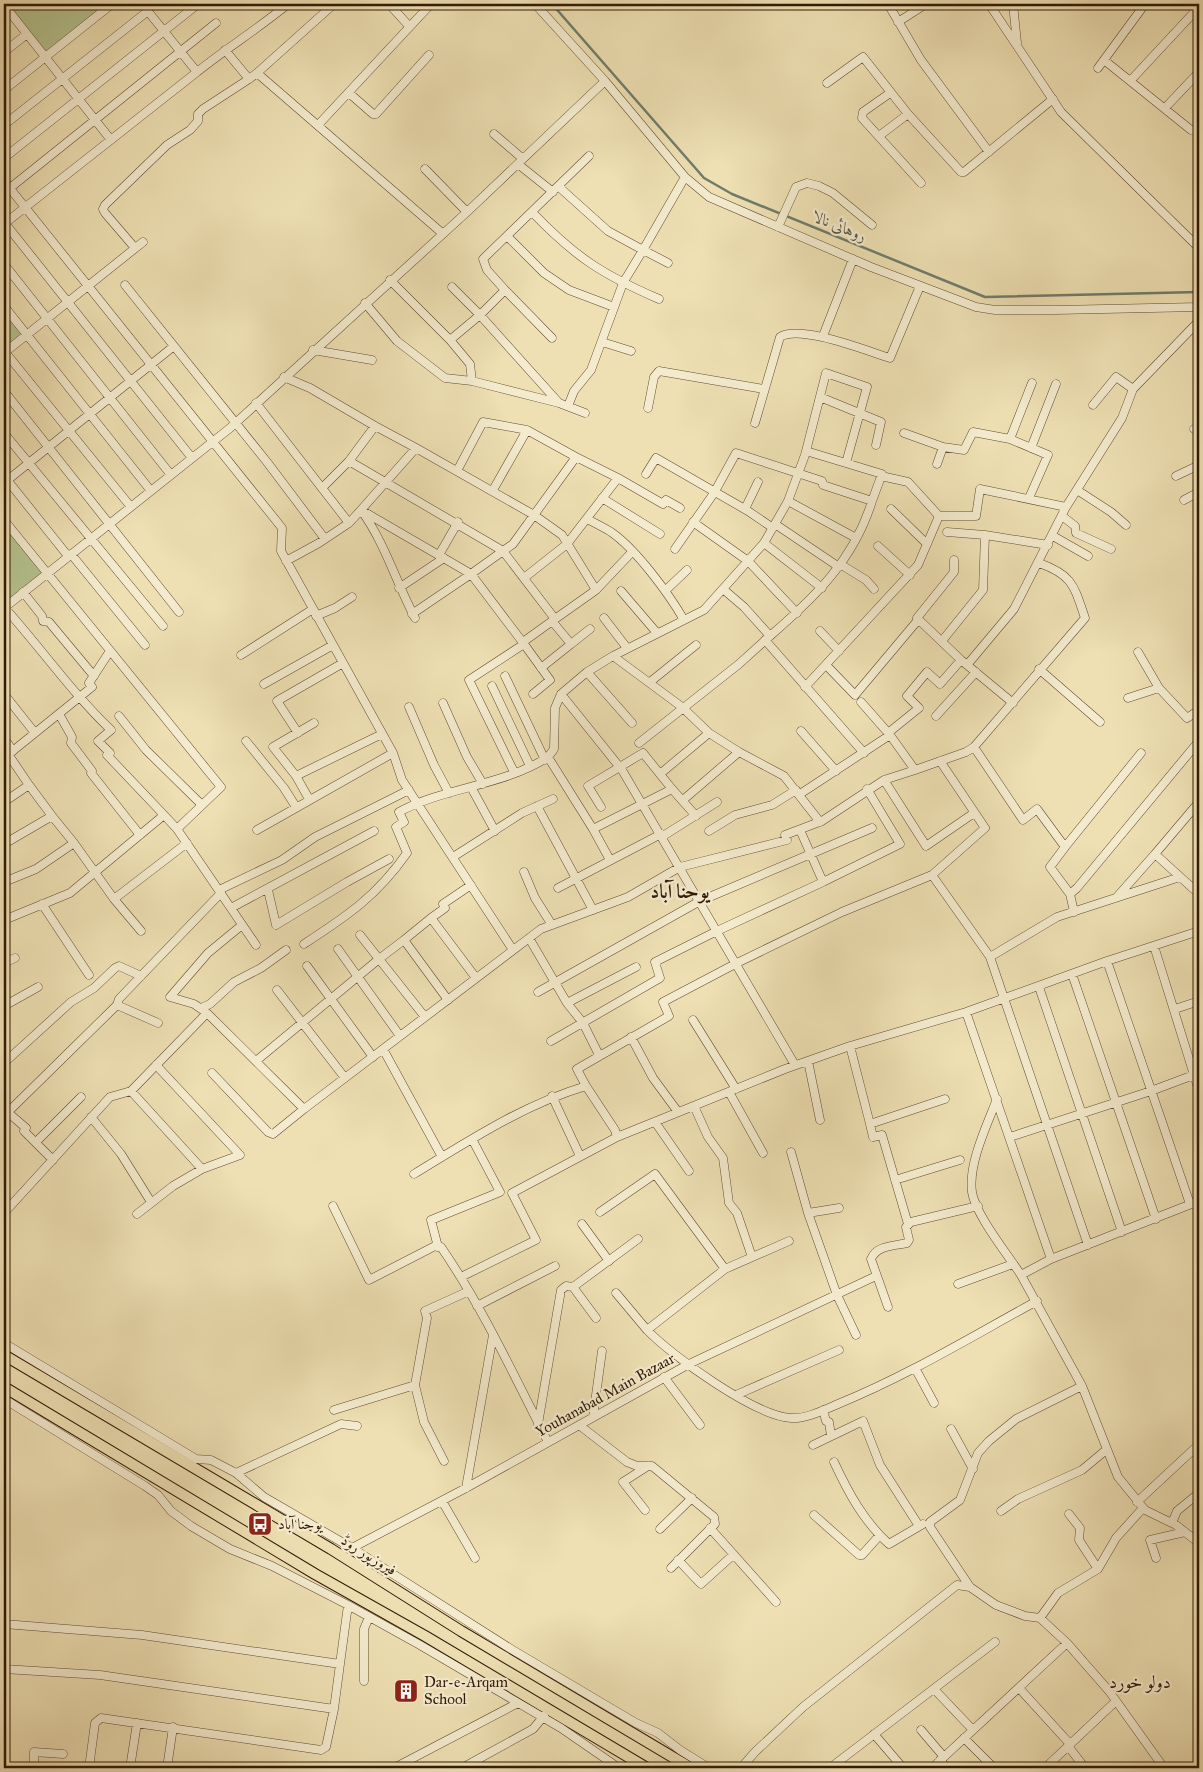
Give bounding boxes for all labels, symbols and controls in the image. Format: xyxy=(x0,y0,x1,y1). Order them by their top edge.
water label: روہائی نالا xyxy=(810,206,869,245)
district label: یوحنا آباد xyxy=(650,879,711,904)
street label: Youhanabad Main Bazaar xyxy=(532,1349,678,1441)
bus stop icon: یوحنا آباد xyxy=(247,1511,273,1537)
place label: یوحنا آباد xyxy=(278,1515,324,1533)
street label: فیروزپور روڈ xyxy=(337,1531,400,1581)
district label: دولو خورد xyxy=(1109,1671,1171,1693)
place label: Dar-e-Arqam School xyxy=(424,1673,509,1708)
building icon: Dar-e-Arqam School xyxy=(393,1678,419,1704)

